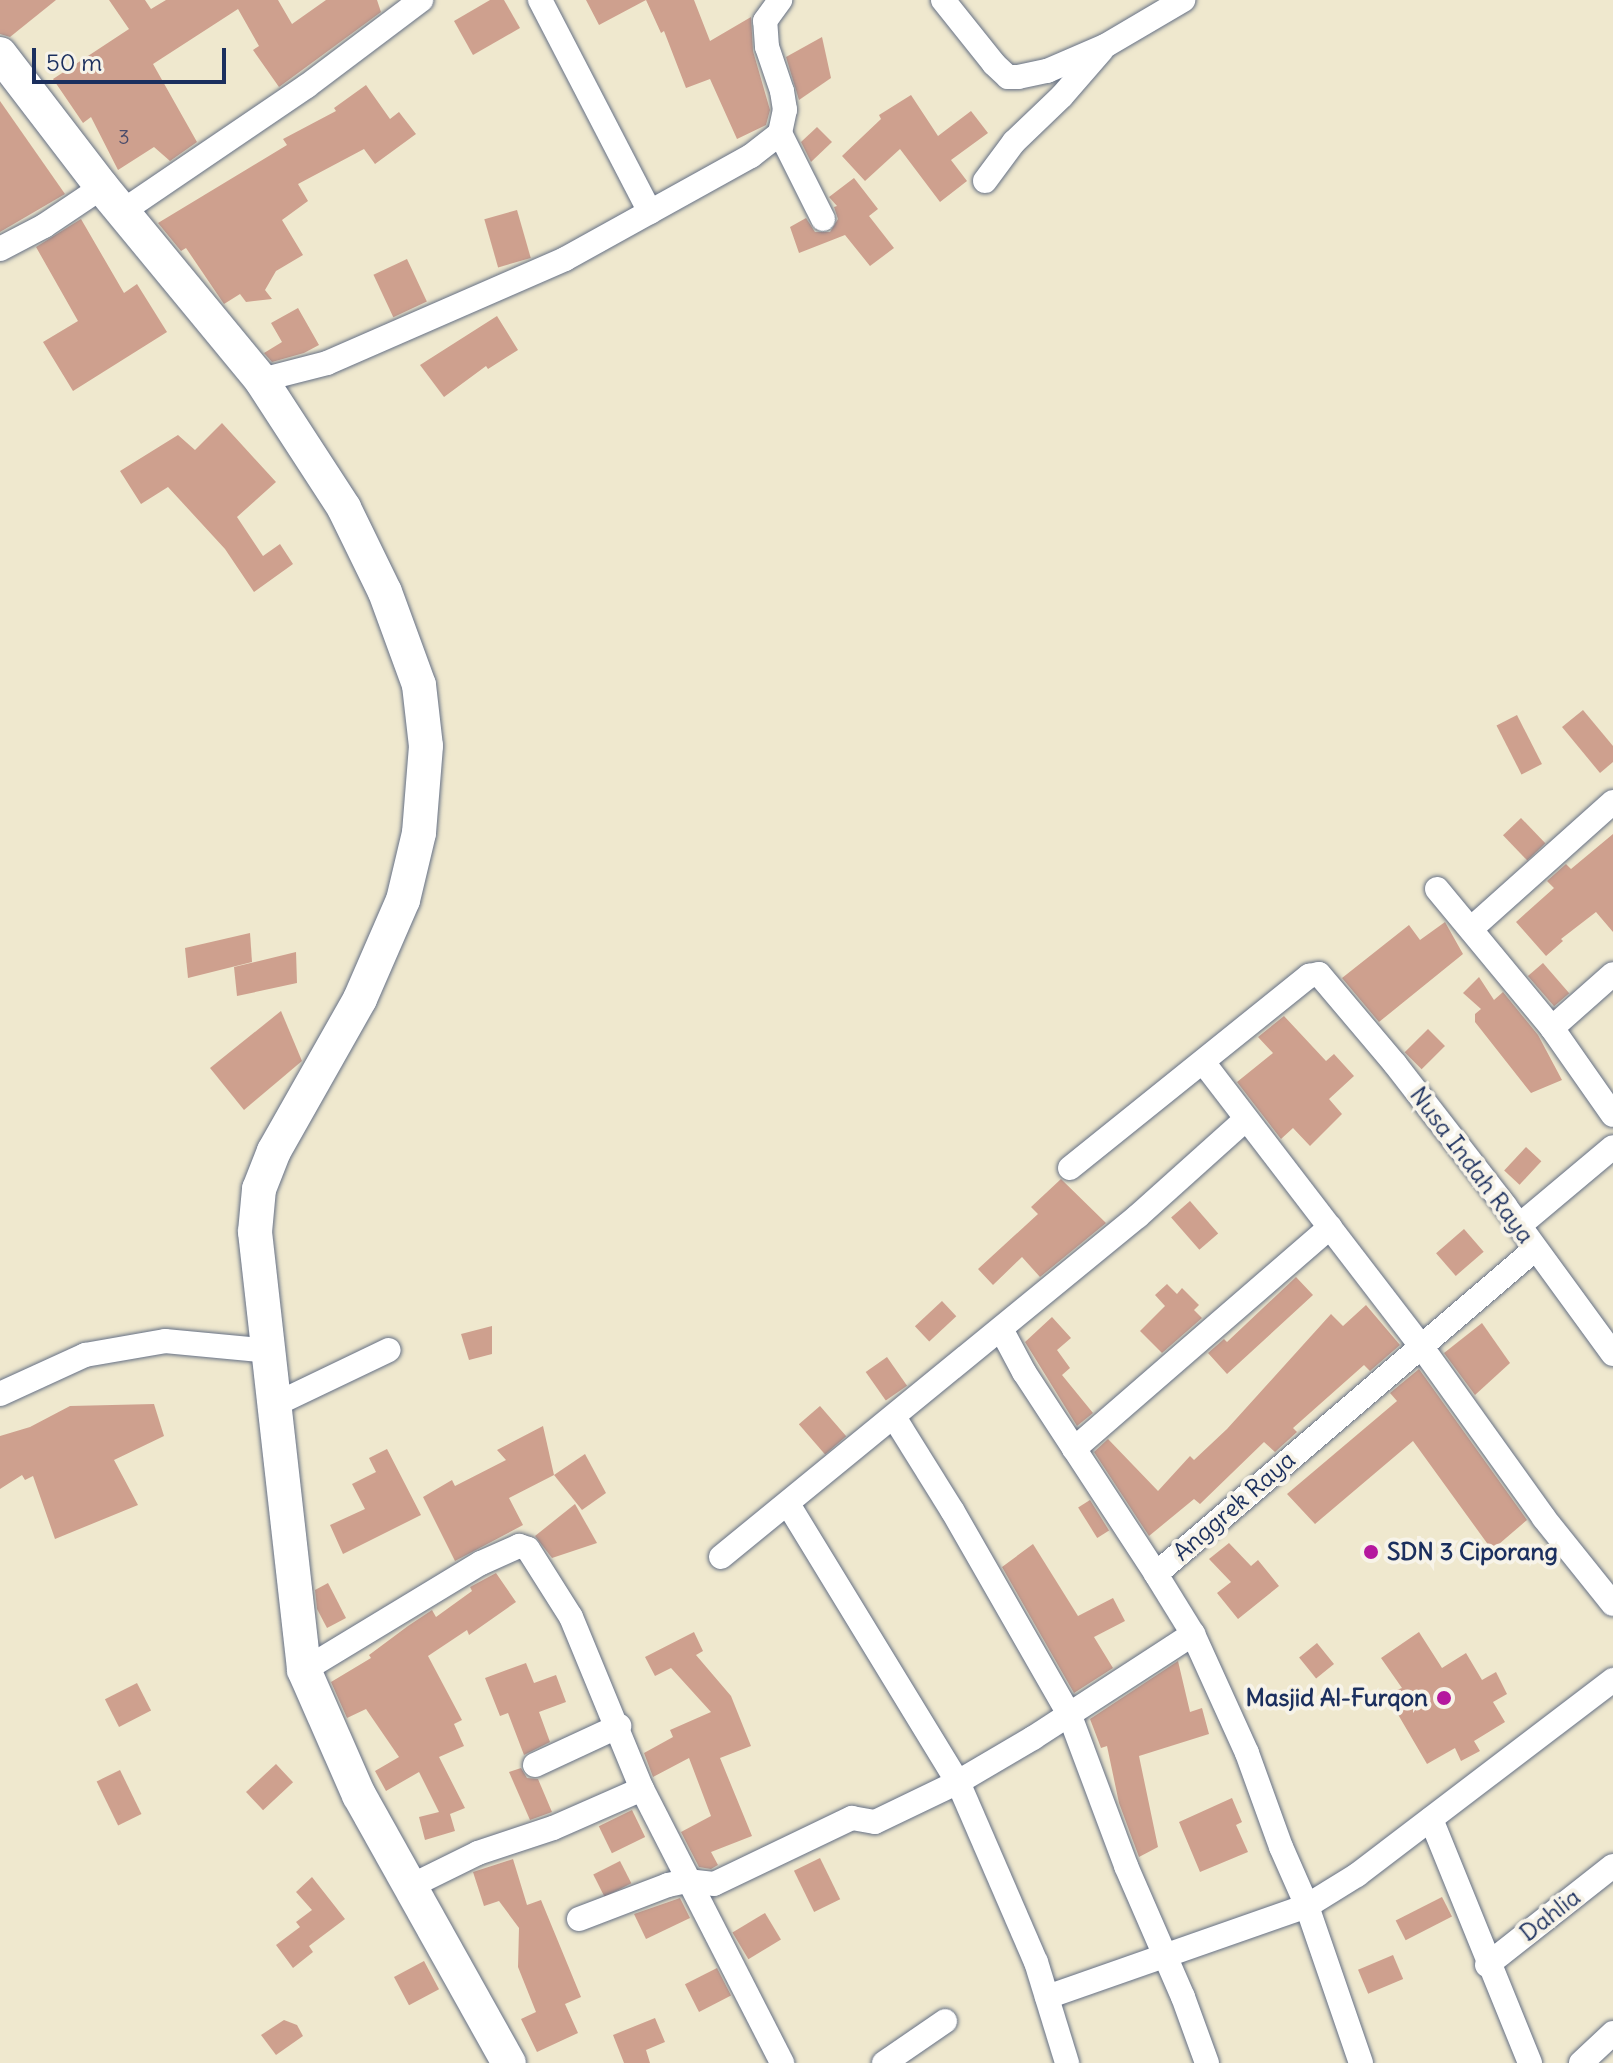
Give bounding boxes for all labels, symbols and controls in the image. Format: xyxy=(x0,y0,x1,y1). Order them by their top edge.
scale bar xyxy=(36,32,230,82)
text: 50 m xyxy=(46,47,102,77)
house number: 3 xyxy=(118,124,130,148)
street label: Nusa Indah Raya xyxy=(1404,1081,1540,1249)
street label: Anggrek Raya xyxy=(1167,1445,1301,1567)
place label: SDN 3 Ciporang xyxy=(1387,1538,1558,1566)
marker: SDN 3 Ciporang xyxy=(1362,1543,1380,1561)
place label: Masjid Al-Furqon xyxy=(1246,1684,1428,1712)
marker: Masjid Al-Furqon xyxy=(1435,1689,1453,1707)
street label: Dahlia xyxy=(1514,1882,1586,1948)

